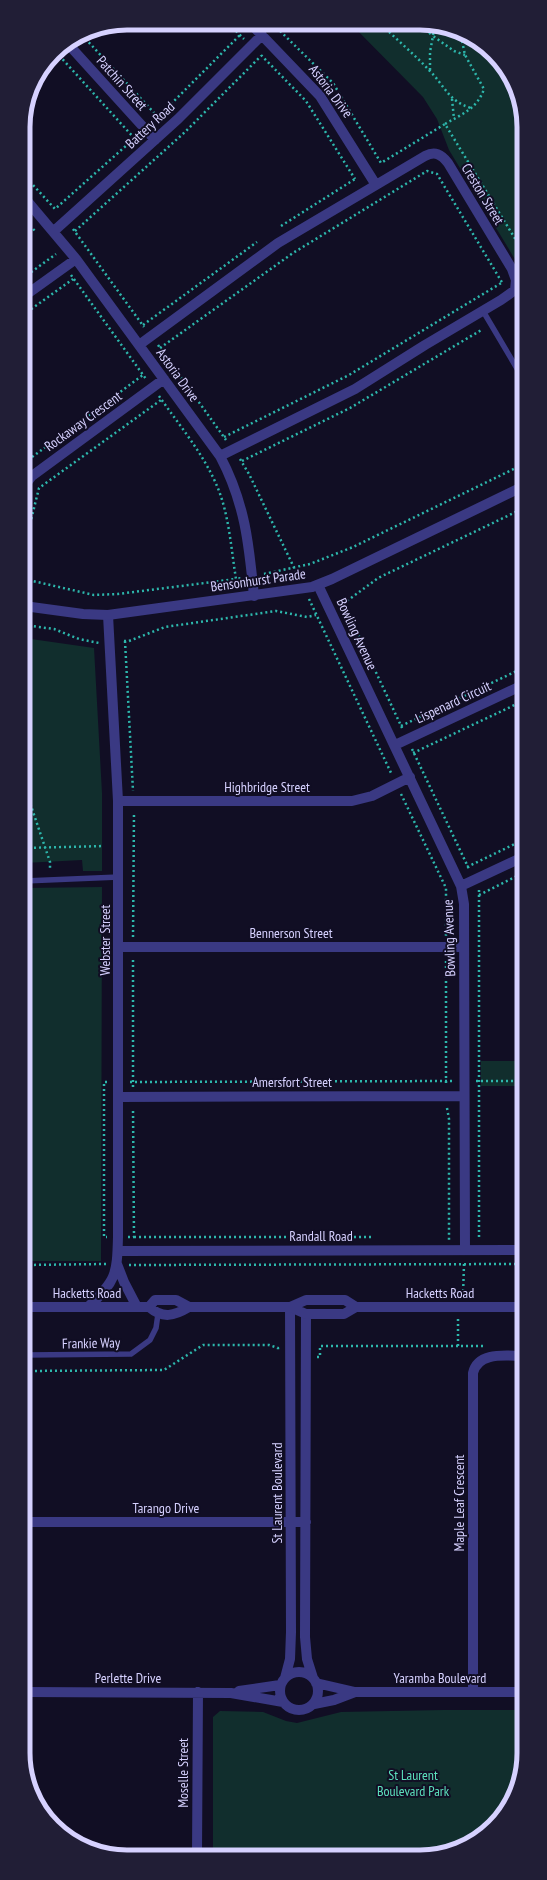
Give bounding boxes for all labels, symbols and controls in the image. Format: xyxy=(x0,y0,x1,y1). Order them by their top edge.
street label: Patchin Street xyxy=(93,52,151,114)
street label: Astoria Drive xyxy=(305,61,357,121)
street label: Battery Road xyxy=(122,98,178,152)
street label: Creston Street xyxy=(458,160,508,228)
street label: Astoria Drive xyxy=(152,345,204,406)
street label: Rockaway Crescent xyxy=(41,387,125,455)
street label: Bensonhurst Parade xyxy=(209,564,307,596)
street label: Bowling Avenue xyxy=(333,595,382,673)
street label: Lispenard Circuit xyxy=(412,677,494,727)
street label: Highbridge Street xyxy=(224,778,310,796)
street label: Bowling Avenue xyxy=(439,899,459,977)
street label: Webster Street xyxy=(96,904,114,975)
street label: Bennerson Street xyxy=(249,924,333,942)
street label: Amersfort Street xyxy=(252,1073,332,1091)
street label: Randall Road xyxy=(289,1227,353,1245)
street label: Hacketts Road xyxy=(53,1284,121,1302)
street label: Hacketts Road xyxy=(406,1284,474,1302)
street label: Frankie Way xyxy=(62,1333,121,1353)
street label: St Laurent Boulevard xyxy=(268,1442,286,1544)
street label: Maple Leaf Crescent xyxy=(450,1454,468,1551)
street label: Tarango Drive xyxy=(133,1499,200,1517)
street label: Perlette Drive xyxy=(95,1669,161,1687)
street label: Yaramba Boulevard xyxy=(394,1669,486,1687)
street label: Moselle Street xyxy=(174,1738,192,1808)
park label: St Laurent Boulevard Park xyxy=(377,1766,450,1800)

